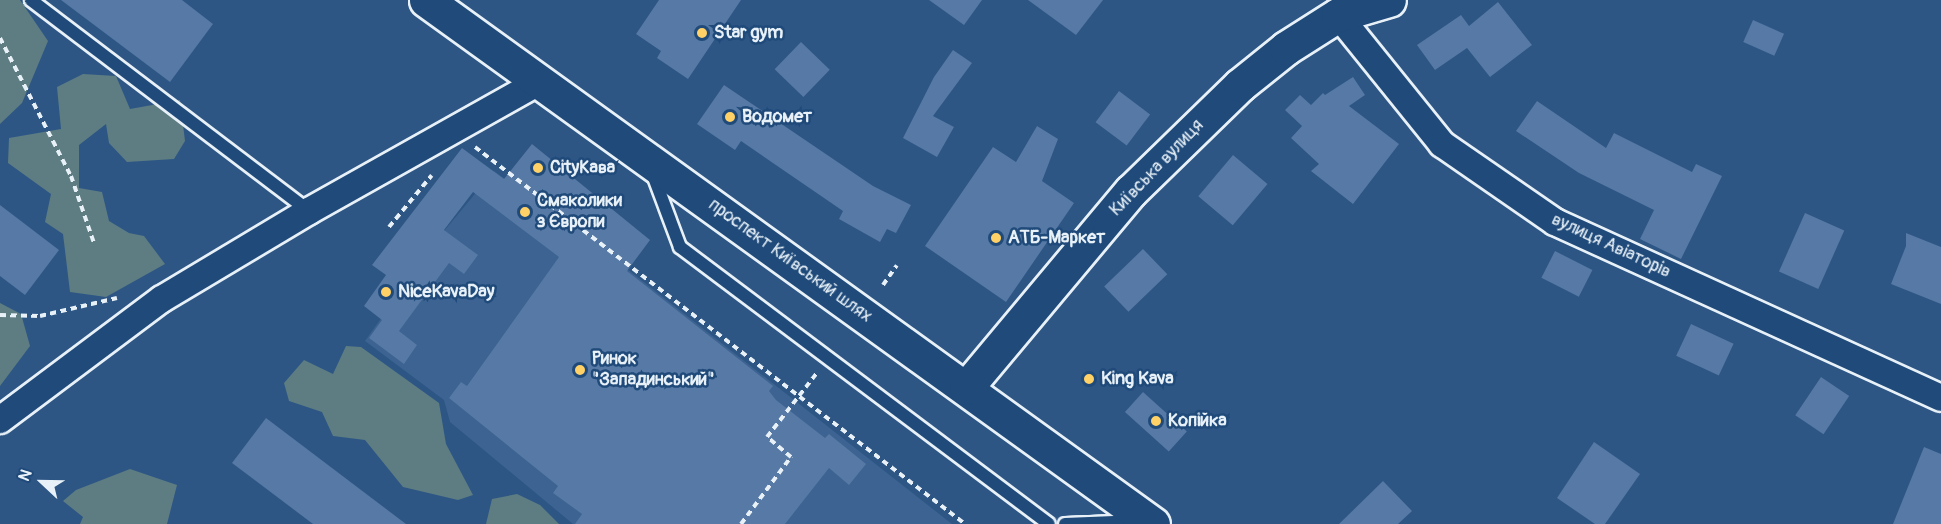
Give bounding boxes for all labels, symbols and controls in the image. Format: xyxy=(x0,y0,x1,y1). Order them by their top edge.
place label: Star gym xyxy=(714,22,783,44)
marker: Star gym xyxy=(695,26,709,40)
place label: Водомет xyxy=(742,106,812,128)
marker: Водомет xyxy=(723,110,737,124)
street label: Київська вулиця xyxy=(1105,115,1209,221)
place label: CityКава xyxy=(550,157,615,179)
marker: CityКава xyxy=(531,161,545,175)
place label: Смаколики з Європи xyxy=(537,191,622,234)
street label: проспект Київський шлях xyxy=(704,194,876,328)
marker: Смаколики з Європи xyxy=(518,205,532,219)
street label: вулиця Авіаторів xyxy=(1548,209,1674,283)
place label: АТБ-Маркет xyxy=(1008,227,1105,249)
marker: АТБ-Маркет xyxy=(989,231,1003,245)
place label: NiceKavaDay xyxy=(398,281,494,303)
marker: NiceKavaDay xyxy=(379,285,393,299)
place label: Ринок "Западинський" xyxy=(592,349,714,392)
marker: Ринок "Западинський" xyxy=(573,363,587,377)
place label: King Kava xyxy=(1101,368,1174,390)
marker: King Kava xyxy=(1082,372,1096,386)
place label: Копійка xyxy=(1168,410,1227,432)
marker: Копійка xyxy=(1149,414,1163,428)
north arrow xyxy=(12,452,72,512)
text: N xyxy=(14,466,37,484)

